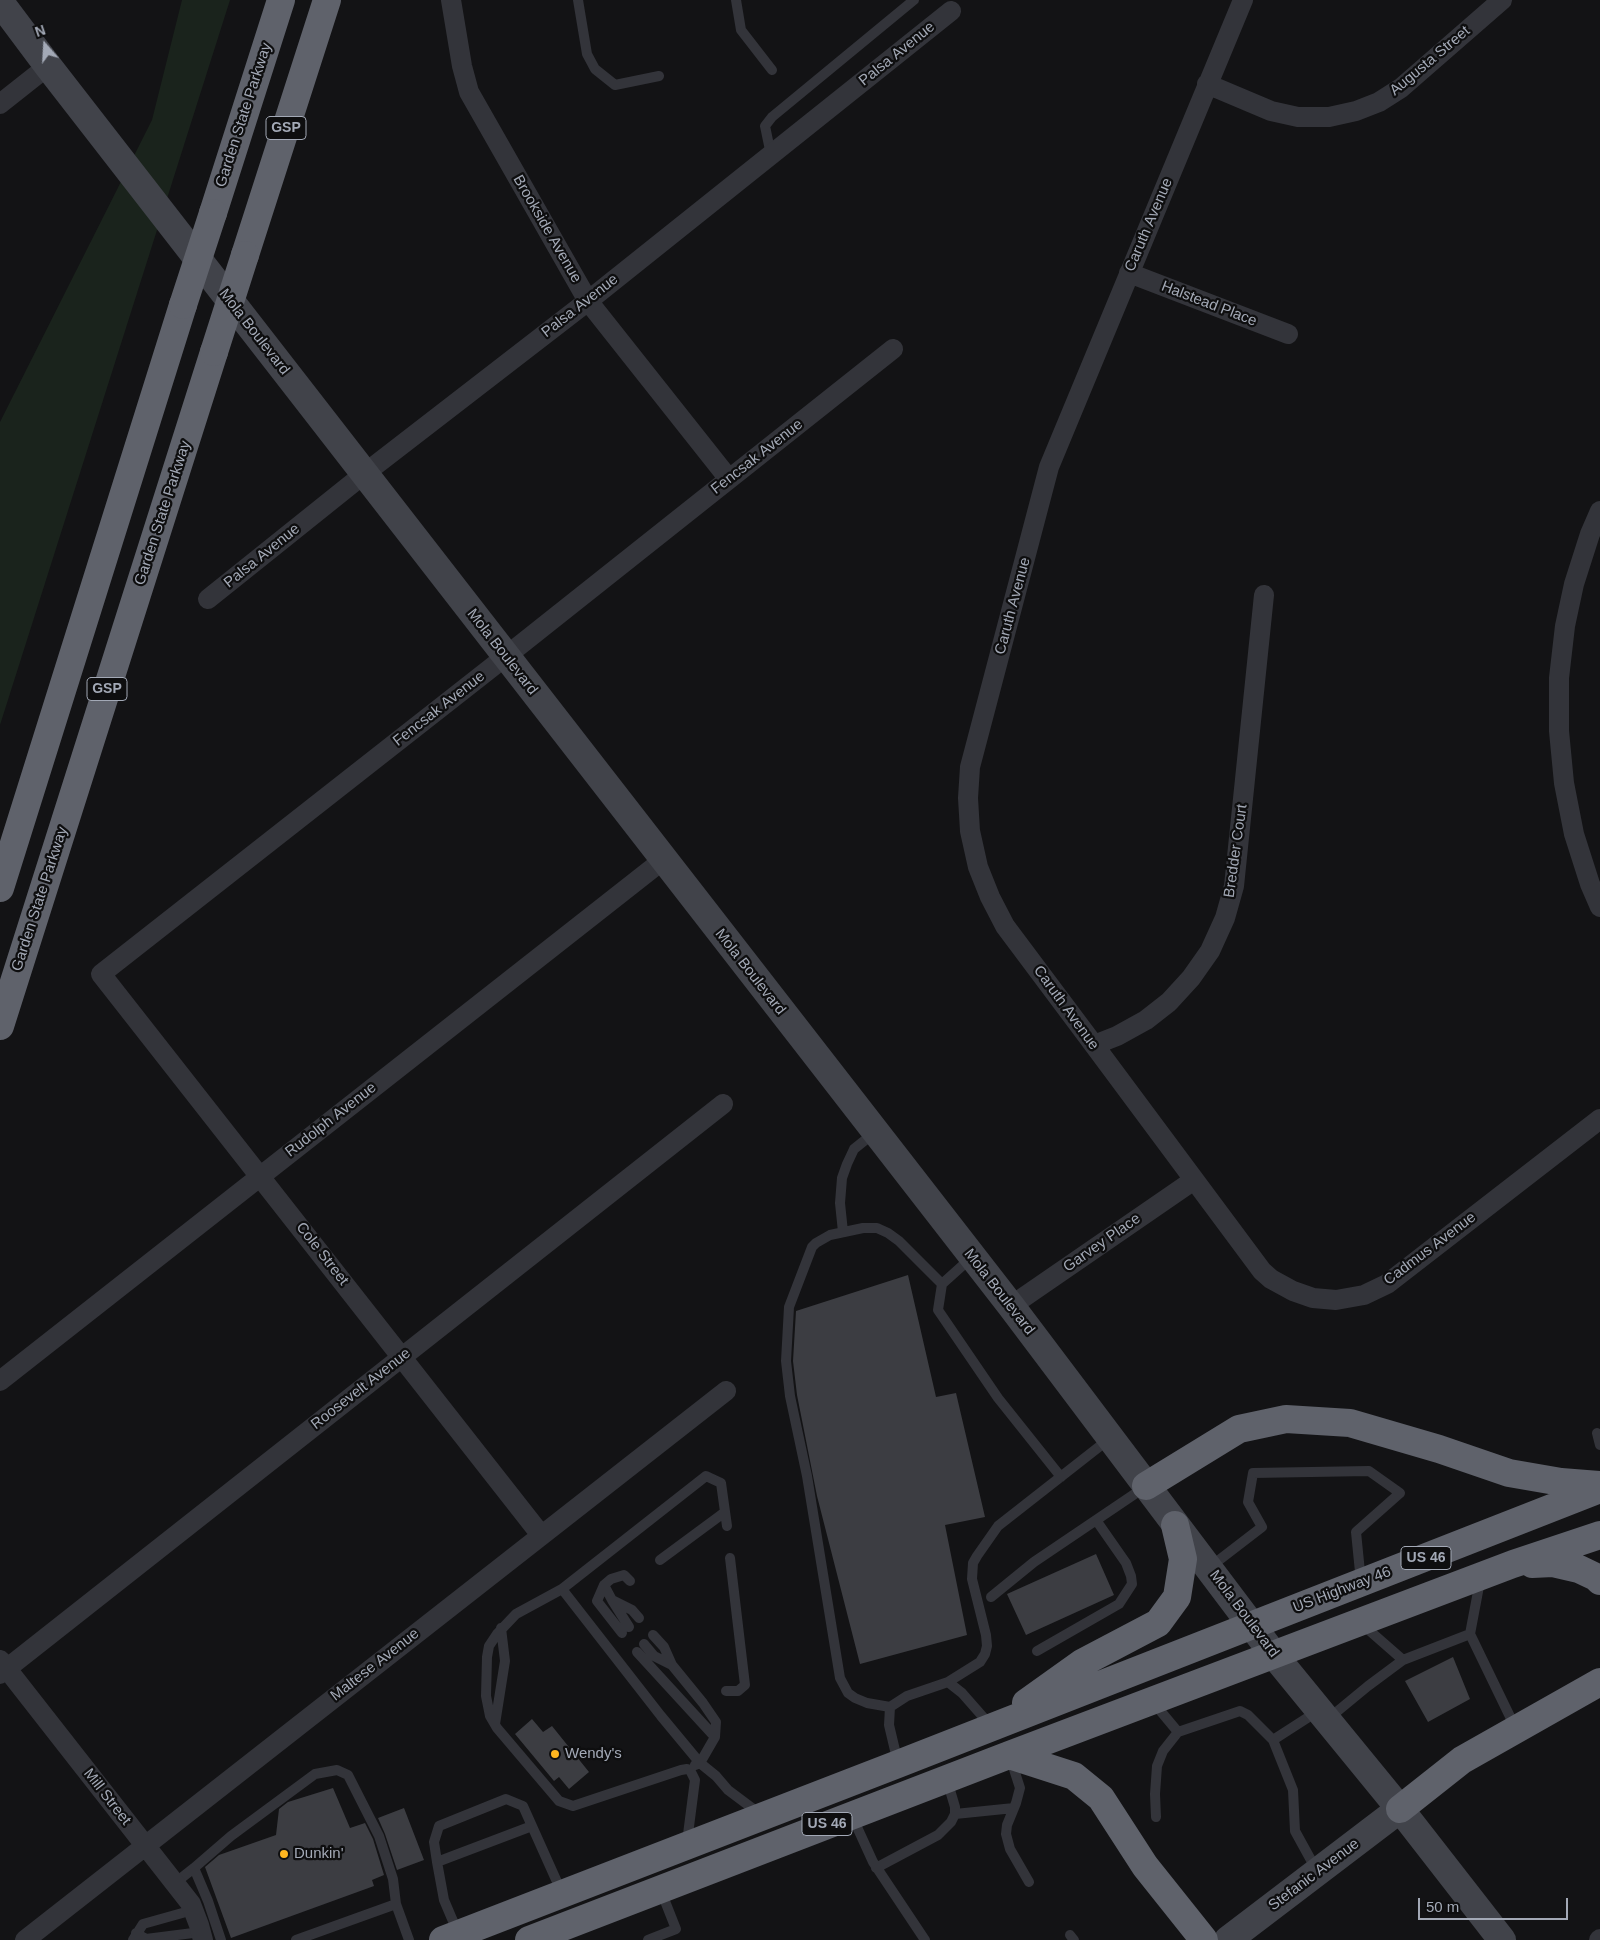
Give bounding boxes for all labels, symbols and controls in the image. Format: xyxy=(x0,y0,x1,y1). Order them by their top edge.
street label: Palsa Avenue xyxy=(855,18,939,90)
north arrow xyxy=(20,20,70,70)
text: N xyxy=(33,22,48,40)
street label: Augusta Street xyxy=(1386,22,1474,100)
street label: Garden State Parkway xyxy=(212,40,276,190)
road number: GSP xyxy=(266,116,306,140)
street label: Brookside Avenue xyxy=(509,172,585,286)
street label: Caruth Avenue xyxy=(1121,176,1177,274)
street label: Palsa Avenue xyxy=(538,270,622,342)
street label: Halstead Place xyxy=(1159,278,1259,330)
street label: Mola Boulevard xyxy=(215,285,293,379)
street label: Fencsak Avenue xyxy=(708,416,806,498)
street label: Garden State Parkway xyxy=(131,438,195,588)
street label: Palsa Avenue xyxy=(220,520,304,592)
street label: Caruth Avenue xyxy=(991,555,1035,657)
street label: Mola Boulevard xyxy=(463,605,541,699)
street label: Fencsak Avenue xyxy=(390,668,488,750)
road number: GSP xyxy=(87,678,127,701)
street label: Bredder Court xyxy=(1221,803,1251,899)
street label: Garden State Parkway xyxy=(8,824,72,974)
street label: Mola Boulevard xyxy=(711,925,789,1019)
street label: Caruth Avenue xyxy=(1029,962,1103,1054)
street label: Rudolph Avenue xyxy=(282,1079,380,1161)
street label: Cadmus Avenue xyxy=(1380,1209,1480,1289)
street label: Garvey Place xyxy=(1060,1210,1144,1276)
street label: Cole Street xyxy=(292,1219,352,1289)
street label: Mola Boulevard xyxy=(960,1245,1038,1339)
street label: Roosevelt Avenue xyxy=(308,1345,414,1433)
road number: US 46 xyxy=(1401,1546,1451,1570)
street label: US Highway 46 xyxy=(1291,1563,1393,1617)
street label: Mola Boulevard xyxy=(1205,1567,1283,1661)
street label: Maltese Avenue xyxy=(327,1625,423,1705)
place label: Wendy's xyxy=(565,1745,622,1763)
marker: Wendy's xyxy=(549,1748,561,1760)
street label: Mill Street xyxy=(79,1765,135,1829)
road number: US 46 xyxy=(802,1812,852,1836)
street label: Stefanic Avenue xyxy=(1265,1835,1363,1915)
place label: Dunkin' xyxy=(294,1845,344,1863)
marker: Dunkin' xyxy=(278,1848,290,1860)
scale bar xyxy=(1420,1888,1570,1920)
text: 50 m xyxy=(1426,1898,1459,1915)

